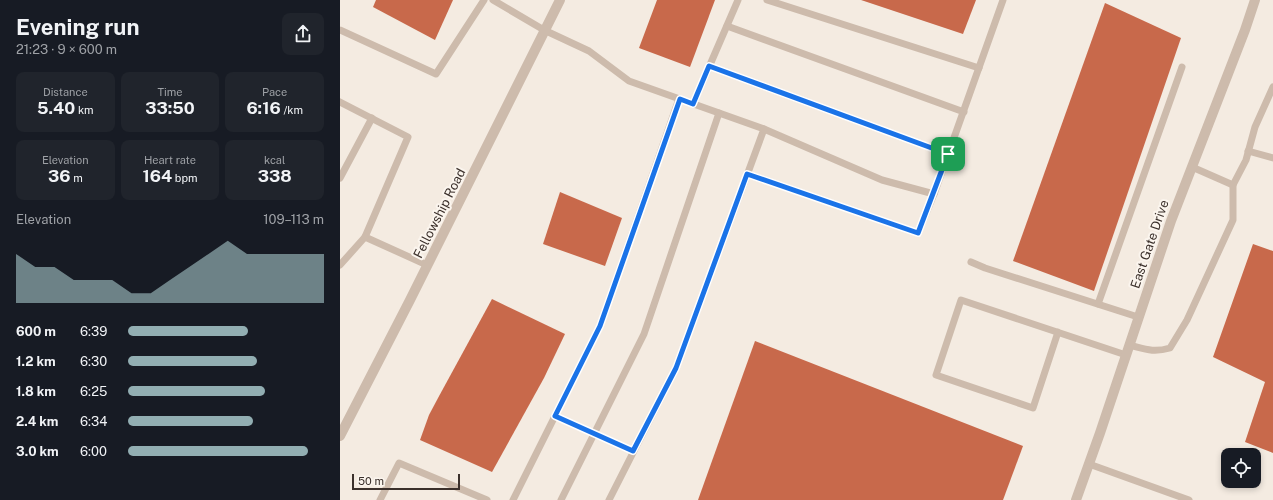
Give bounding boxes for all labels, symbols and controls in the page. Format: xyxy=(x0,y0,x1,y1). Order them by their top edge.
button: share xyxy=(282,13,324,55)
text: Evening run xyxy=(16,14,140,40)
text: 21:23 · 9 × 600 m xyxy=(16,42,117,57)
text: Distance xyxy=(43,86,88,98)
text: Time xyxy=(157,86,183,98)
text: Pace xyxy=(262,86,287,98)
text: 5.40 xyxy=(37,98,75,118)
text: 33:50 xyxy=(145,98,195,118)
text: 6:16 xyxy=(246,98,281,118)
text: km xyxy=(75,104,94,116)
text: /km xyxy=(281,104,303,116)
pin xyxy=(931,137,965,171)
icon: arrive xyxy=(937,143,959,165)
text: Elevation xyxy=(42,154,89,166)
text: Heart rate xyxy=(144,154,196,166)
text: kcal xyxy=(264,154,285,166)
text: 36 xyxy=(48,166,70,186)
text: 164 xyxy=(143,166,172,186)
text: 338 xyxy=(258,166,292,186)
street label: Fellowship Road xyxy=(410,166,468,261)
text: m xyxy=(70,172,83,184)
text: bpm xyxy=(172,172,197,184)
street label: East Gate Drive xyxy=(1127,198,1172,290)
text: Elevation xyxy=(16,212,71,227)
text: 109–113 m xyxy=(263,212,324,227)
text: 600 m xyxy=(16,324,56,339)
text: 6:39 xyxy=(80,324,107,339)
text: 1.2 km xyxy=(16,354,56,369)
text: 6:30 xyxy=(80,354,107,369)
text: 1.8 km xyxy=(16,384,56,399)
text: 6:25 xyxy=(80,384,107,399)
text: 2.4 km xyxy=(16,414,58,429)
text: 6:34 xyxy=(80,414,107,429)
text: 3.0 km xyxy=(16,444,59,459)
text: 6:00 xyxy=(80,444,107,459)
map controls xyxy=(1221,448,1261,488)
button: locate xyxy=(1221,448,1261,488)
scale bar xyxy=(352,472,460,491)
text: 50 m xyxy=(358,475,384,487)

